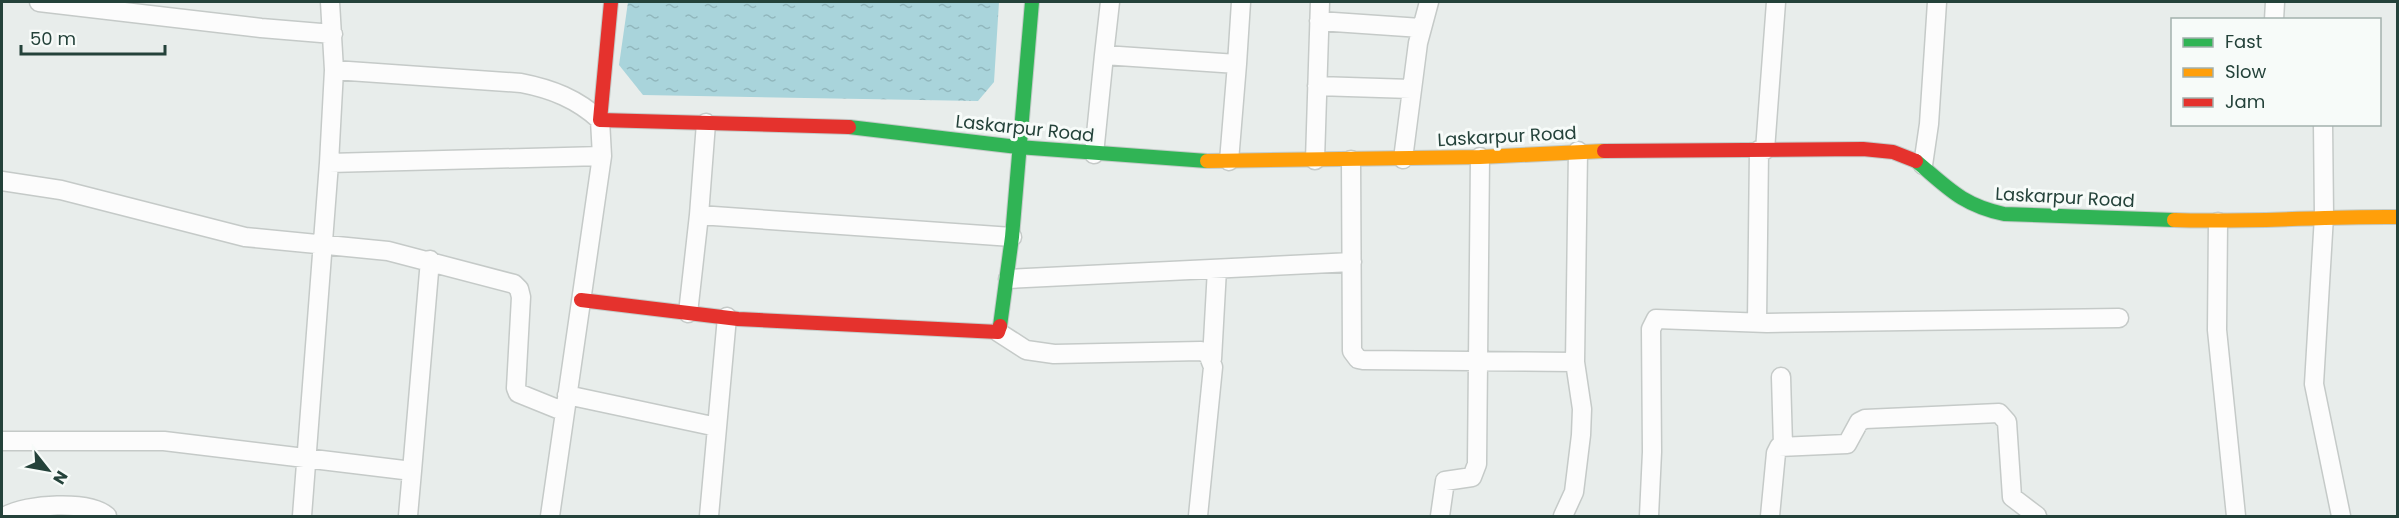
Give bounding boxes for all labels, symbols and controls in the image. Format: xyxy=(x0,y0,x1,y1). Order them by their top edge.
scale bar xyxy=(21,18,165,56)
legend xyxy=(2171,18,2381,126)
text: 50 m xyxy=(30,26,76,51)
text: Fast xyxy=(2225,29,2262,54)
text: Slow xyxy=(2225,59,2267,84)
text: Jam xyxy=(2225,89,2265,114)
street label: Laskarpur Road xyxy=(954,108,1096,148)
street label: Laskarpur Road xyxy=(1437,120,1577,152)
street label: Laskarpur Road xyxy=(1995,181,2135,213)
north arrow xyxy=(18,440,78,500)
text: N xyxy=(47,466,73,489)

